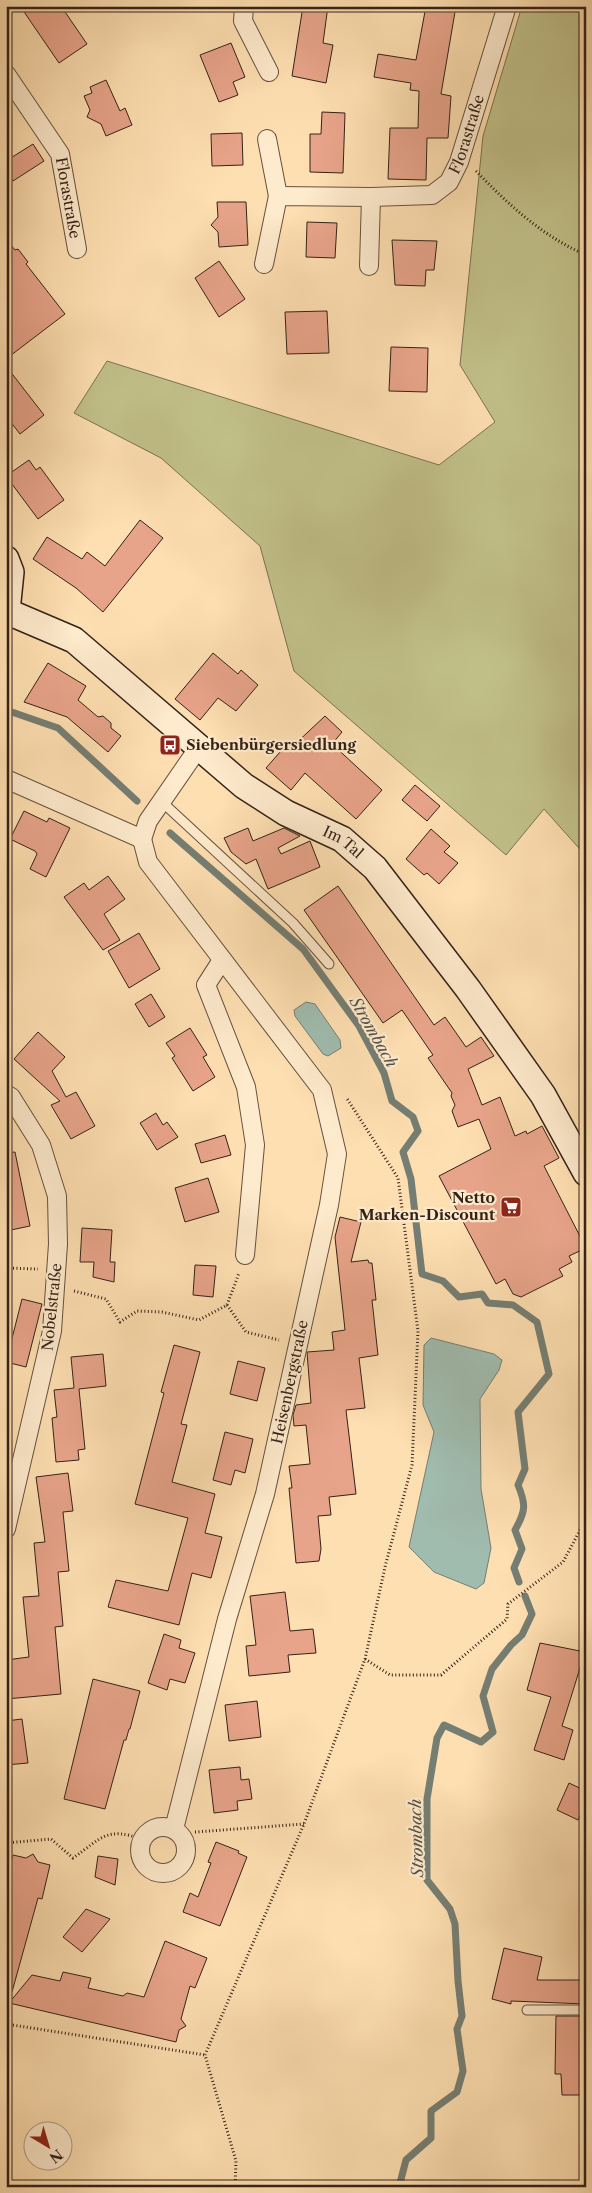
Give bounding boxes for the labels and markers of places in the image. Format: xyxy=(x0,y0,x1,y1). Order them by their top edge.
bus stop icon: Siebenbürgersiedlung xyxy=(158,733,182,757)
place label: Siebenbürgersiedlung xyxy=(186,735,356,754)
place label: Netto Marken-Discount xyxy=(359,1188,495,1224)
supermarket icon: Netto Marken-Discount xyxy=(499,1195,523,1219)

